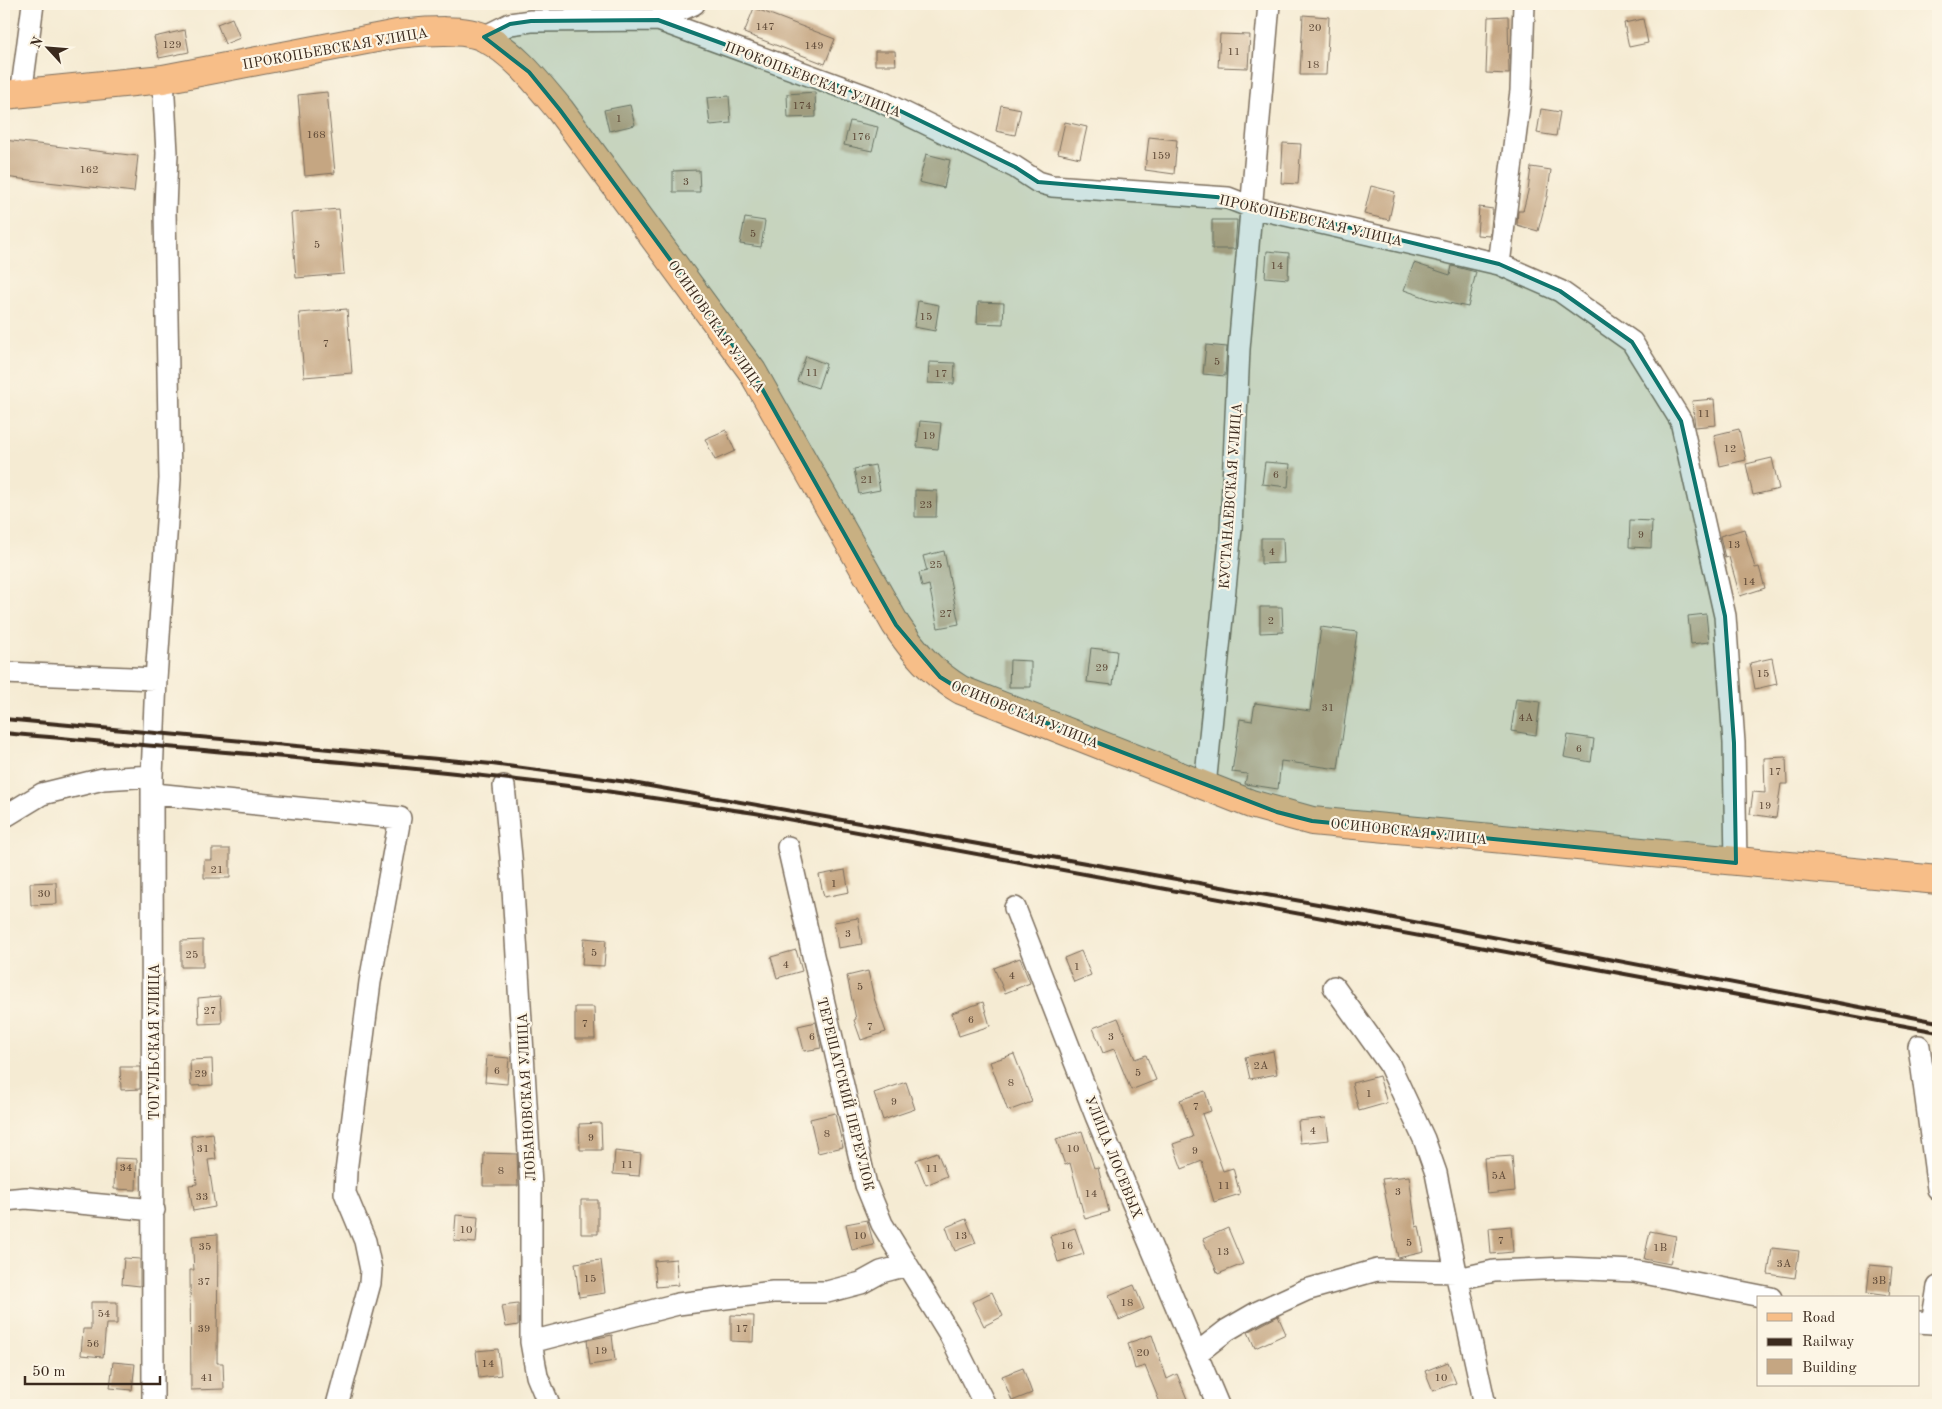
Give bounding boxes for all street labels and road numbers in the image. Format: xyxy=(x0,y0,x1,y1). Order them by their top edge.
street label: ПРОКОПЬЕВСКАЯ УЛИЦА xyxy=(241,26,429,72)
street label: ПРОКОПЬЕВСКАЯ УЛИЦА xyxy=(722,40,903,120)
street label: ПРОКОПЬЕВСКАЯ УЛИЦА xyxy=(1218,193,1404,249)
street label: ОСИНОВСКАЯ УЛИЦА xyxy=(665,258,767,396)
street label: КУСТАНАЕВСКАЯ УЛИЦА xyxy=(1217,402,1245,590)
street label: ОСИНОВСКАЯ УЛИЦА xyxy=(949,679,1101,751)
street label: ОСИНОВСКАЯ УЛИЦА xyxy=(1330,817,1488,847)
street label: ТОГУЛЬСКАЯ УЛИЦА xyxy=(148,963,162,1120)
street label: ТЕРЕШАТСКИЙ ПЕРЕУЛОК xyxy=(814,995,880,1193)
street label: ЛОБАНОВСКАЯ УЛИЦА xyxy=(516,1012,538,1182)
street label: УЛИЦА ЛОСЕВЫХ xyxy=(1082,1094,1144,1221)

